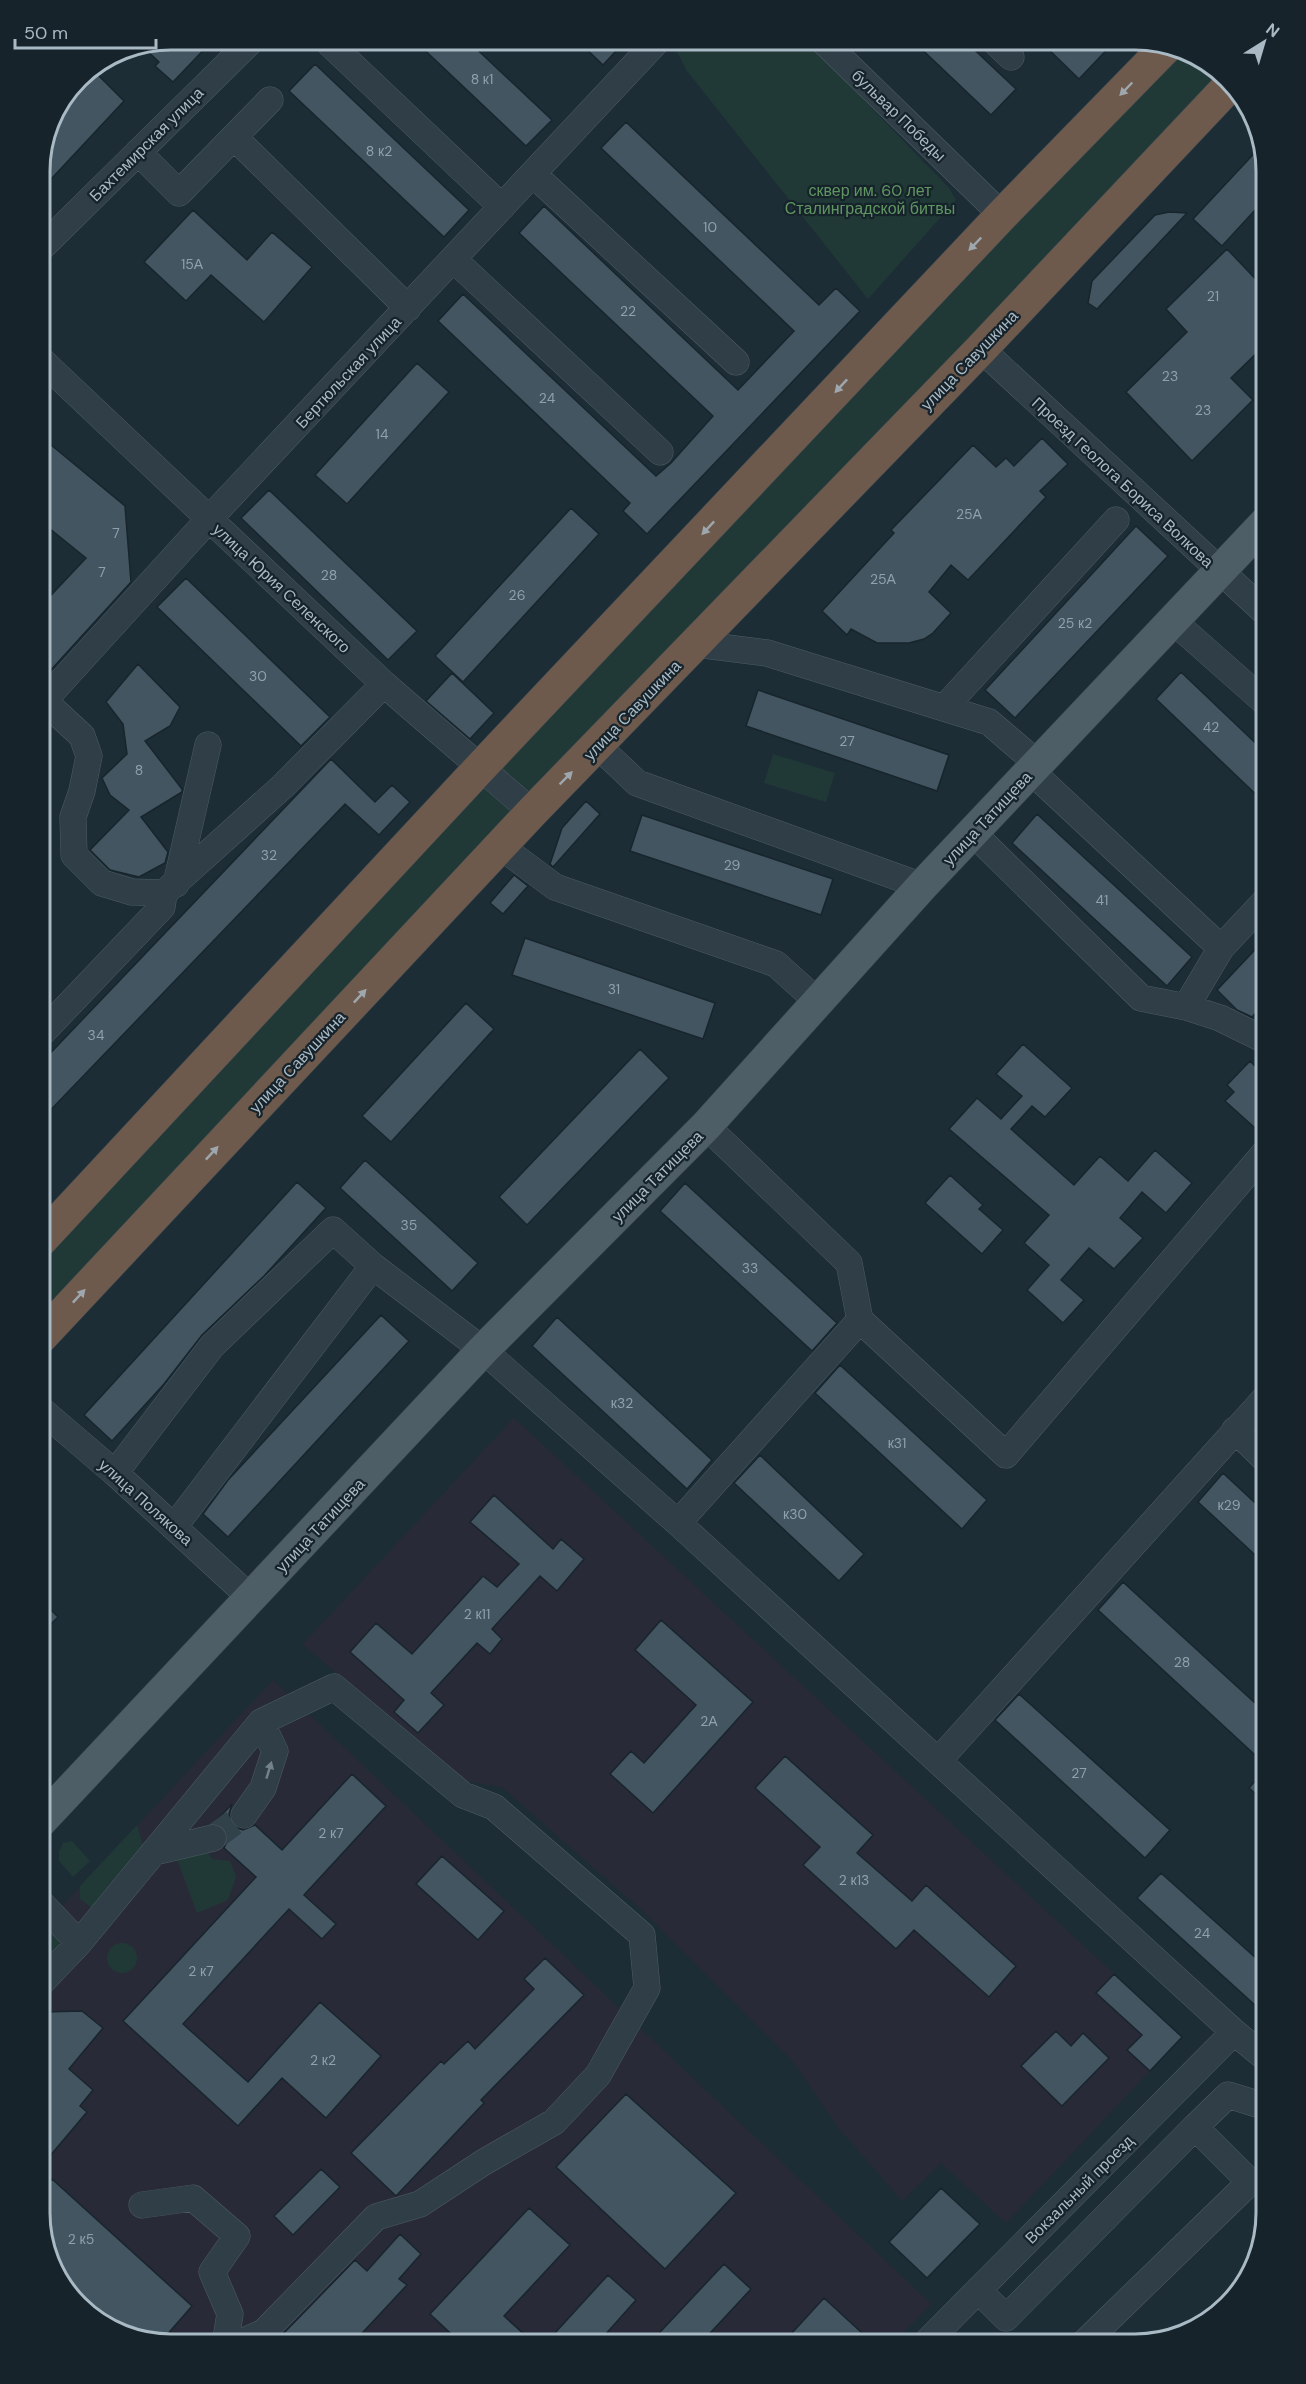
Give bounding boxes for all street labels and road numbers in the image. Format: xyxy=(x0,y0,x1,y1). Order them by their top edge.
street label: бульвар Победы xyxy=(847,65,950,166)
street label: Бахтемирская улица xyxy=(85,83,208,206)
street label: улица Савушкина xyxy=(916,306,1023,415)
street label: Бертюльская улица xyxy=(291,312,406,433)
street label: Проезд Геолога Бориса Волкова xyxy=(1027,393,1218,572)
street label: улица Юрия Селенского xyxy=(208,519,355,658)
street label: улица Савушкина xyxy=(579,656,686,765)
street label: улица Татищева xyxy=(938,767,1036,870)
street label: улица Савушкина xyxy=(245,1007,350,1118)
street label: улица Татищева xyxy=(607,1126,708,1227)
street label: улица Полякова xyxy=(94,1455,197,1550)
street label: улица Татищева xyxy=(271,1474,369,1577)
street label: Вокзальный проезд xyxy=(1020,2130,1139,2248)

